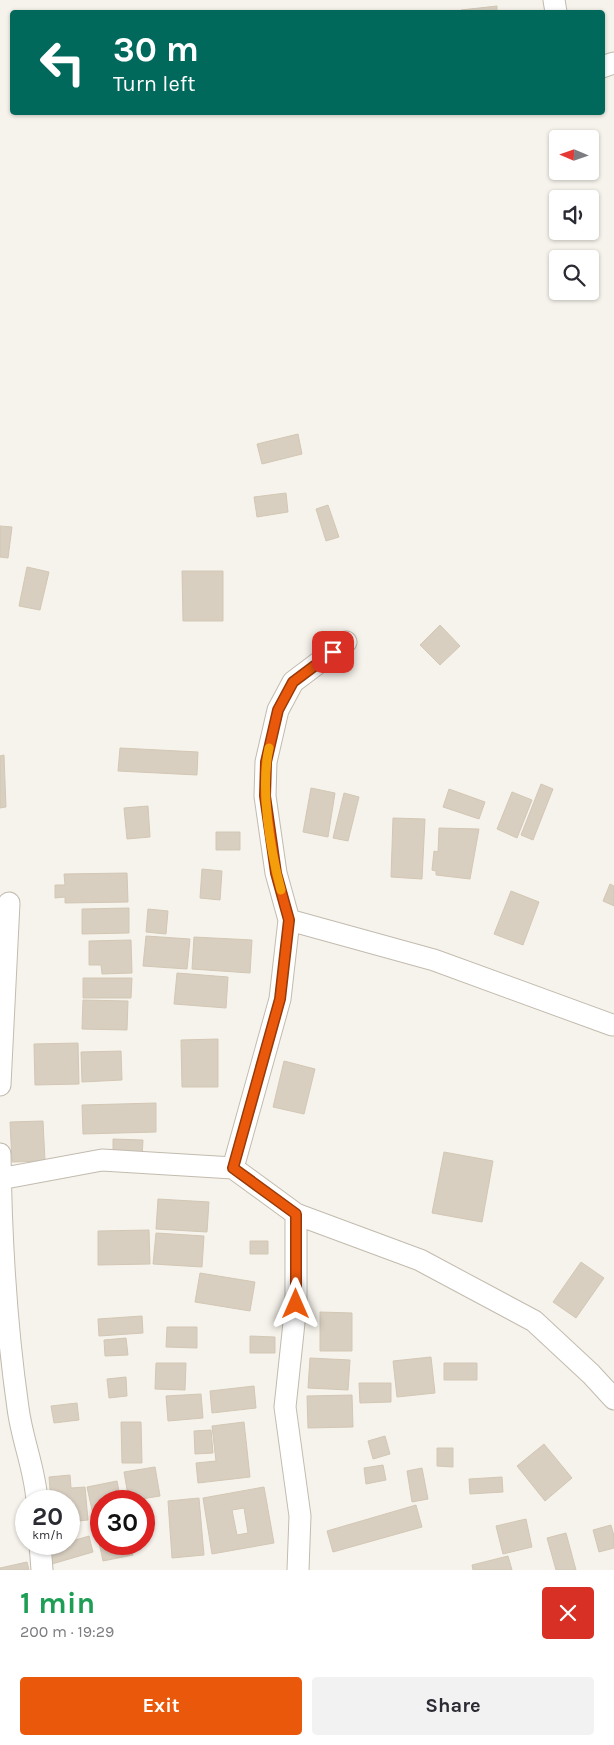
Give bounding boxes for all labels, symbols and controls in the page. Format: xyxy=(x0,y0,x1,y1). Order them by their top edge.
text: 30 m xyxy=(113,29,199,70)
icon: left xyxy=(30,30,95,95)
text: Turn left xyxy=(113,71,196,97)
north arrow xyxy=(549,130,599,180)
map controls xyxy=(549,130,599,300)
button: sound xyxy=(549,190,599,240)
button: search xyxy=(549,250,599,300)
pin xyxy=(312,631,354,673)
icon: arrive xyxy=(319,638,347,666)
position arrow xyxy=(269,1277,321,1329)
speed limit sign: 30 xyxy=(90,1490,155,1555)
text: 20 xyxy=(32,1502,63,1531)
text: km/h xyxy=(32,1528,63,1542)
text: 1 min xyxy=(20,1585,95,1621)
button: close xyxy=(542,1587,594,1639)
text: 200 m · 19:29 xyxy=(20,1622,114,1641)
button: Exit xyxy=(20,1677,302,1735)
button: Share xyxy=(312,1677,594,1735)

